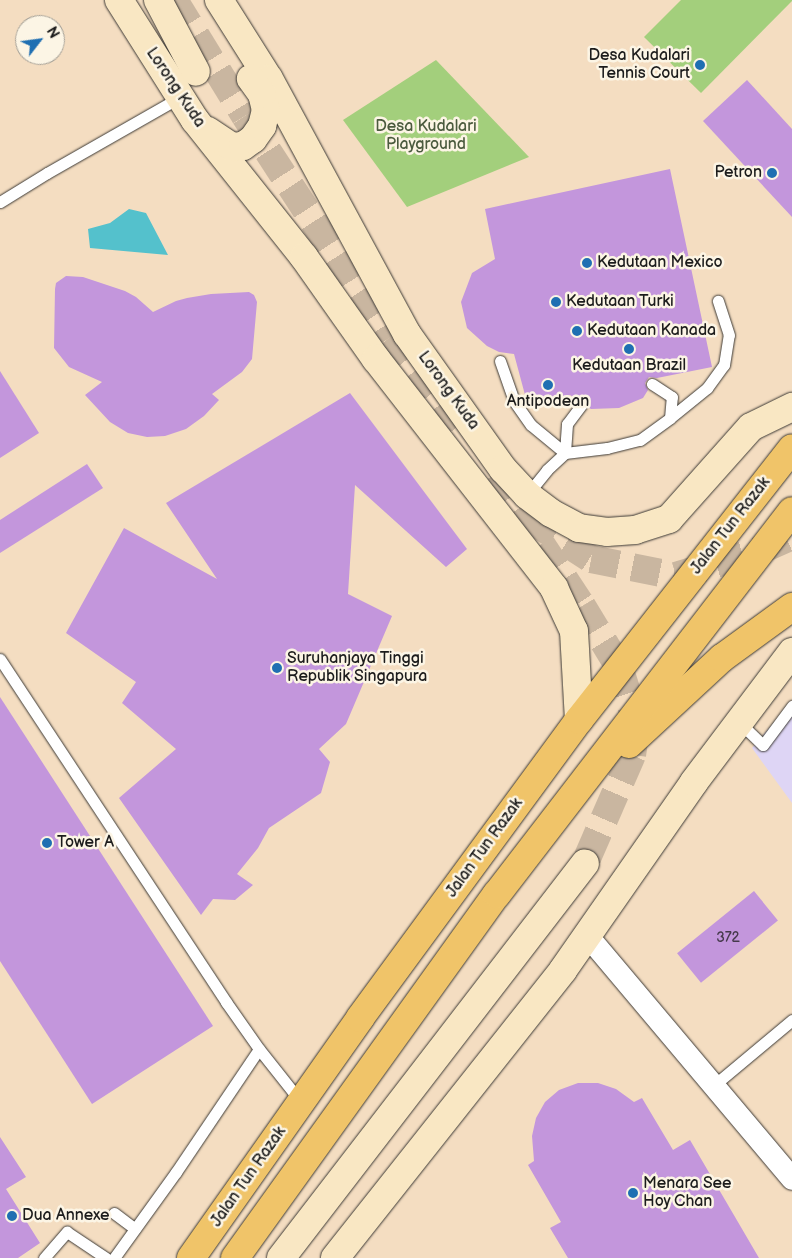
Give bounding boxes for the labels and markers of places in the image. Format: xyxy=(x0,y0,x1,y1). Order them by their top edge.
place label: Desa Kudalari Tennis Court xyxy=(589,46,690,84)
marker: Desa Kudalari Tennis Court xyxy=(694,59,706,71)
place label: Petron xyxy=(715,163,762,183)
marker: Petron xyxy=(766,167,778,179)
place label: Kedutaan Mexico xyxy=(597,253,723,273)
marker: Kedutaan Mexico xyxy=(581,257,593,269)
place label: Kedutaan Turki xyxy=(566,292,674,312)
marker: Kedutaan Turki xyxy=(550,296,562,308)
place label: Kedutaan Kanada xyxy=(587,321,716,341)
marker: Kedutaan Kanada xyxy=(571,325,583,337)
marker: Kedutaan Brazil xyxy=(623,343,635,355)
place label: Kedutaan Brazil xyxy=(572,356,686,376)
marker: Antipodean xyxy=(542,379,554,391)
place label: Antipodean xyxy=(507,392,589,412)
place label: Suruhanjaya Tinggi Republik Singapura xyxy=(287,649,428,687)
marker: Suruhanjaya Tinggi Republik Singapura xyxy=(271,662,283,674)
place label: Tower A xyxy=(57,833,114,853)
marker: Tower A xyxy=(41,837,53,849)
place label: Menara See Hoy Chan xyxy=(643,1174,732,1212)
marker: Menara See Hoy Chan xyxy=(627,1187,639,1199)
place label: Dua Annexe xyxy=(22,1206,110,1226)
marker: Dua Annexe xyxy=(6,1210,18,1222)

